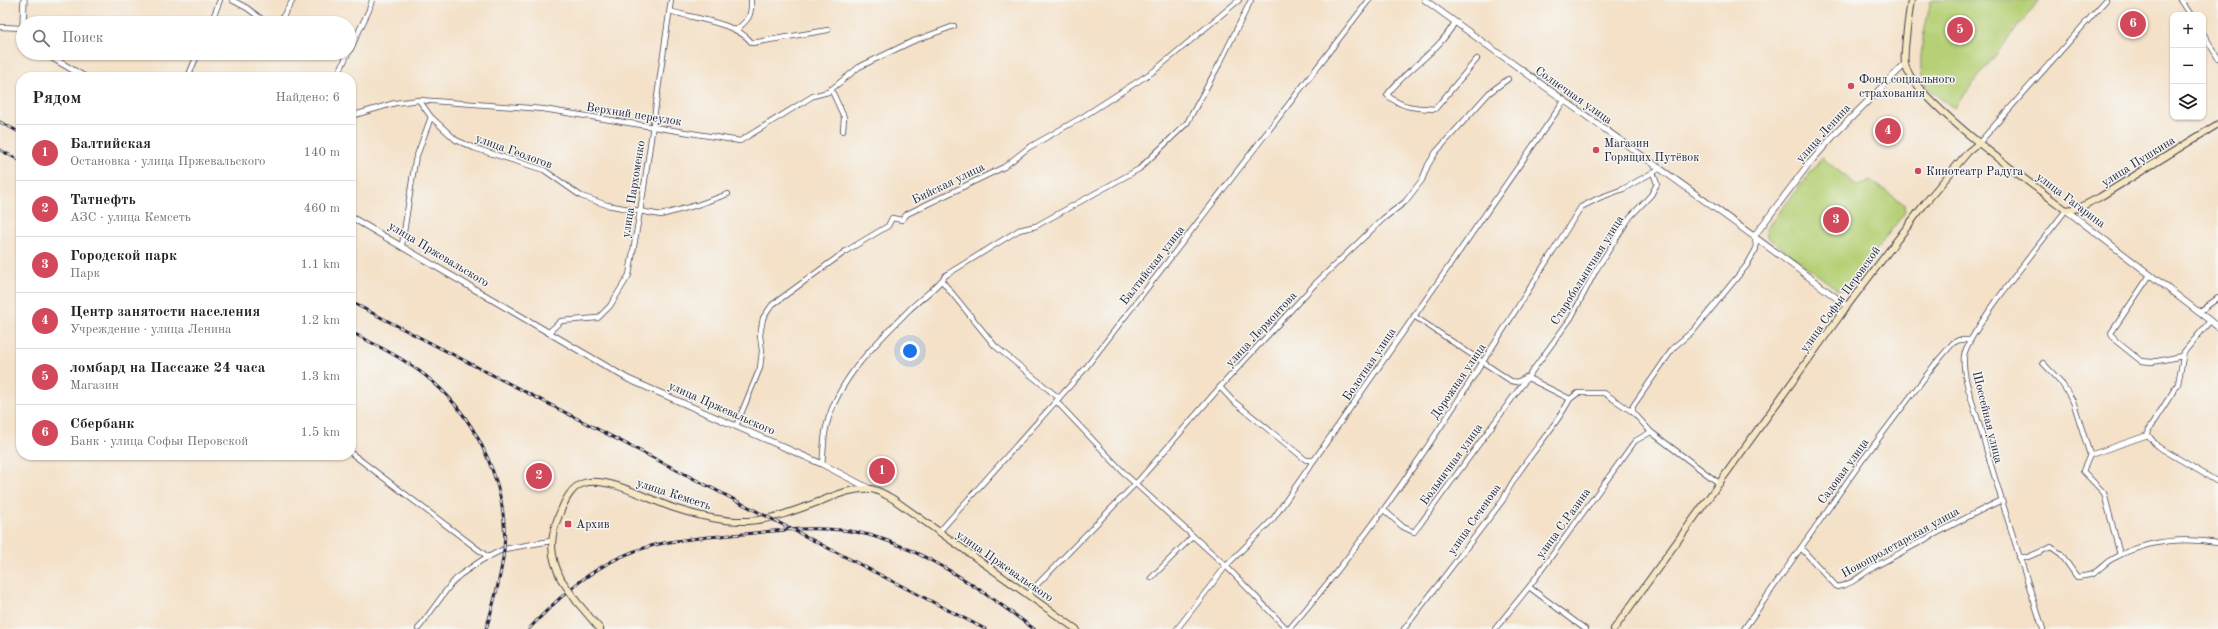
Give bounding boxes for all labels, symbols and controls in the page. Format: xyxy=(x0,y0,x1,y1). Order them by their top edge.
pin: 6 xyxy=(2120,9,2146,39)
map controls xyxy=(2170,12,2206,120)
button: + xyxy=(2170,12,2206,48)
pin: 5 xyxy=(1947,15,1973,45)
search box xyxy=(16,16,356,60)
icon: search xyxy=(30,27,52,49)
text: Поиск xyxy=(62,31,103,46)
button: − xyxy=(2170,48,2206,84)
street label: Солнечная улица xyxy=(1533,65,1614,127)
place label: Фонд социального страхования xyxy=(1859,74,1955,100)
marker: Фонд социального страхования xyxy=(1846,81,1856,91)
button: layers xyxy=(2170,84,2206,120)
text: Рядом xyxy=(32,90,81,107)
text: Найдено: 6 xyxy=(276,91,340,104)
street label: Верхний переулок xyxy=(585,102,682,128)
street label: улица Ленина xyxy=(1794,102,1853,165)
pin: 4 xyxy=(1875,116,1901,146)
street label: улица Геологов xyxy=(474,132,554,171)
street label: улица Пушкина xyxy=(2100,134,2177,189)
text: Балтийская xyxy=(70,137,151,152)
place label: Магазин Горящих Путёвок xyxy=(1604,138,1699,164)
street label: улица Пархоменко xyxy=(620,140,648,239)
marker: Магазин Горящих Путёвок xyxy=(1591,145,1601,155)
text: 1 xyxy=(41,146,49,159)
text: 140 m xyxy=(303,146,340,159)
text: Остановка · улица Пржевальского xyxy=(70,155,266,168)
street label: Бийская улица xyxy=(910,161,987,207)
marker: Кинотеатр Радуга xyxy=(1913,166,1923,176)
place label: Кинотеатр Радуга xyxy=(1926,166,2023,178)
street label: улица Гагарина xyxy=(2034,171,2107,231)
text: Татнефть xyxy=(70,193,136,208)
text: 2 xyxy=(41,202,49,215)
text: 460 m xyxy=(303,202,340,215)
pin: 3 xyxy=(1823,205,1849,235)
text: АЗС · улица Кемсеть xyxy=(70,211,191,224)
street label: Старобольничная улица xyxy=(1549,214,1627,327)
street label: улица Пржевальского xyxy=(386,220,491,290)
street label: Балтийская улица xyxy=(1118,224,1187,307)
street label: улица Софьи Перовской xyxy=(1799,245,1883,355)
text: Городской парк xyxy=(70,249,177,264)
text: 3 xyxy=(41,258,49,271)
text: 1.1 km xyxy=(301,258,340,271)
text: Парк xyxy=(70,267,100,280)
street label: улица Лермонтова xyxy=(1224,290,1300,370)
text: Центр занятости населения xyxy=(70,305,260,320)
text: 4 xyxy=(41,314,49,327)
text: 1.2 km xyxy=(301,314,340,327)
text: Учреждение · улица Ленина xyxy=(70,323,231,336)
street label: Болотная улица xyxy=(1341,326,1399,403)
your location xyxy=(900,341,920,361)
street label: Дорожная улица xyxy=(1429,341,1489,422)
text: ломбард на Пассаже 24 часа xyxy=(70,361,265,376)
text: 5 xyxy=(41,370,49,383)
text: 1.3 km xyxy=(301,370,340,383)
street label: Шоссейная улица xyxy=(1970,370,2004,465)
text: Магазин xyxy=(70,379,119,392)
street label: улица Пржевальского xyxy=(667,380,777,438)
text: Сбербанк xyxy=(70,417,134,432)
street label: Больничная улица xyxy=(1418,422,1485,507)
text: 6 xyxy=(41,426,49,439)
text: 1.5 km xyxy=(301,426,340,439)
text: Банк · улица Софьи Перовской xyxy=(70,435,248,448)
street label: Садовая улица xyxy=(1816,437,1872,507)
pin: 1 xyxy=(869,456,895,486)
pin: 2 xyxy=(526,461,552,491)
street label: улица Кемсеть xyxy=(635,477,713,513)
street label: улица Сеченова xyxy=(1446,482,1504,557)
street label: улица С.Разина xyxy=(1534,486,1593,561)
street label: Новопролетарская улица xyxy=(1840,505,1961,580)
marker: Архив xyxy=(563,519,573,529)
place label: Архив xyxy=(576,519,610,531)
street label: улица Пржевальского xyxy=(954,529,1055,605)

